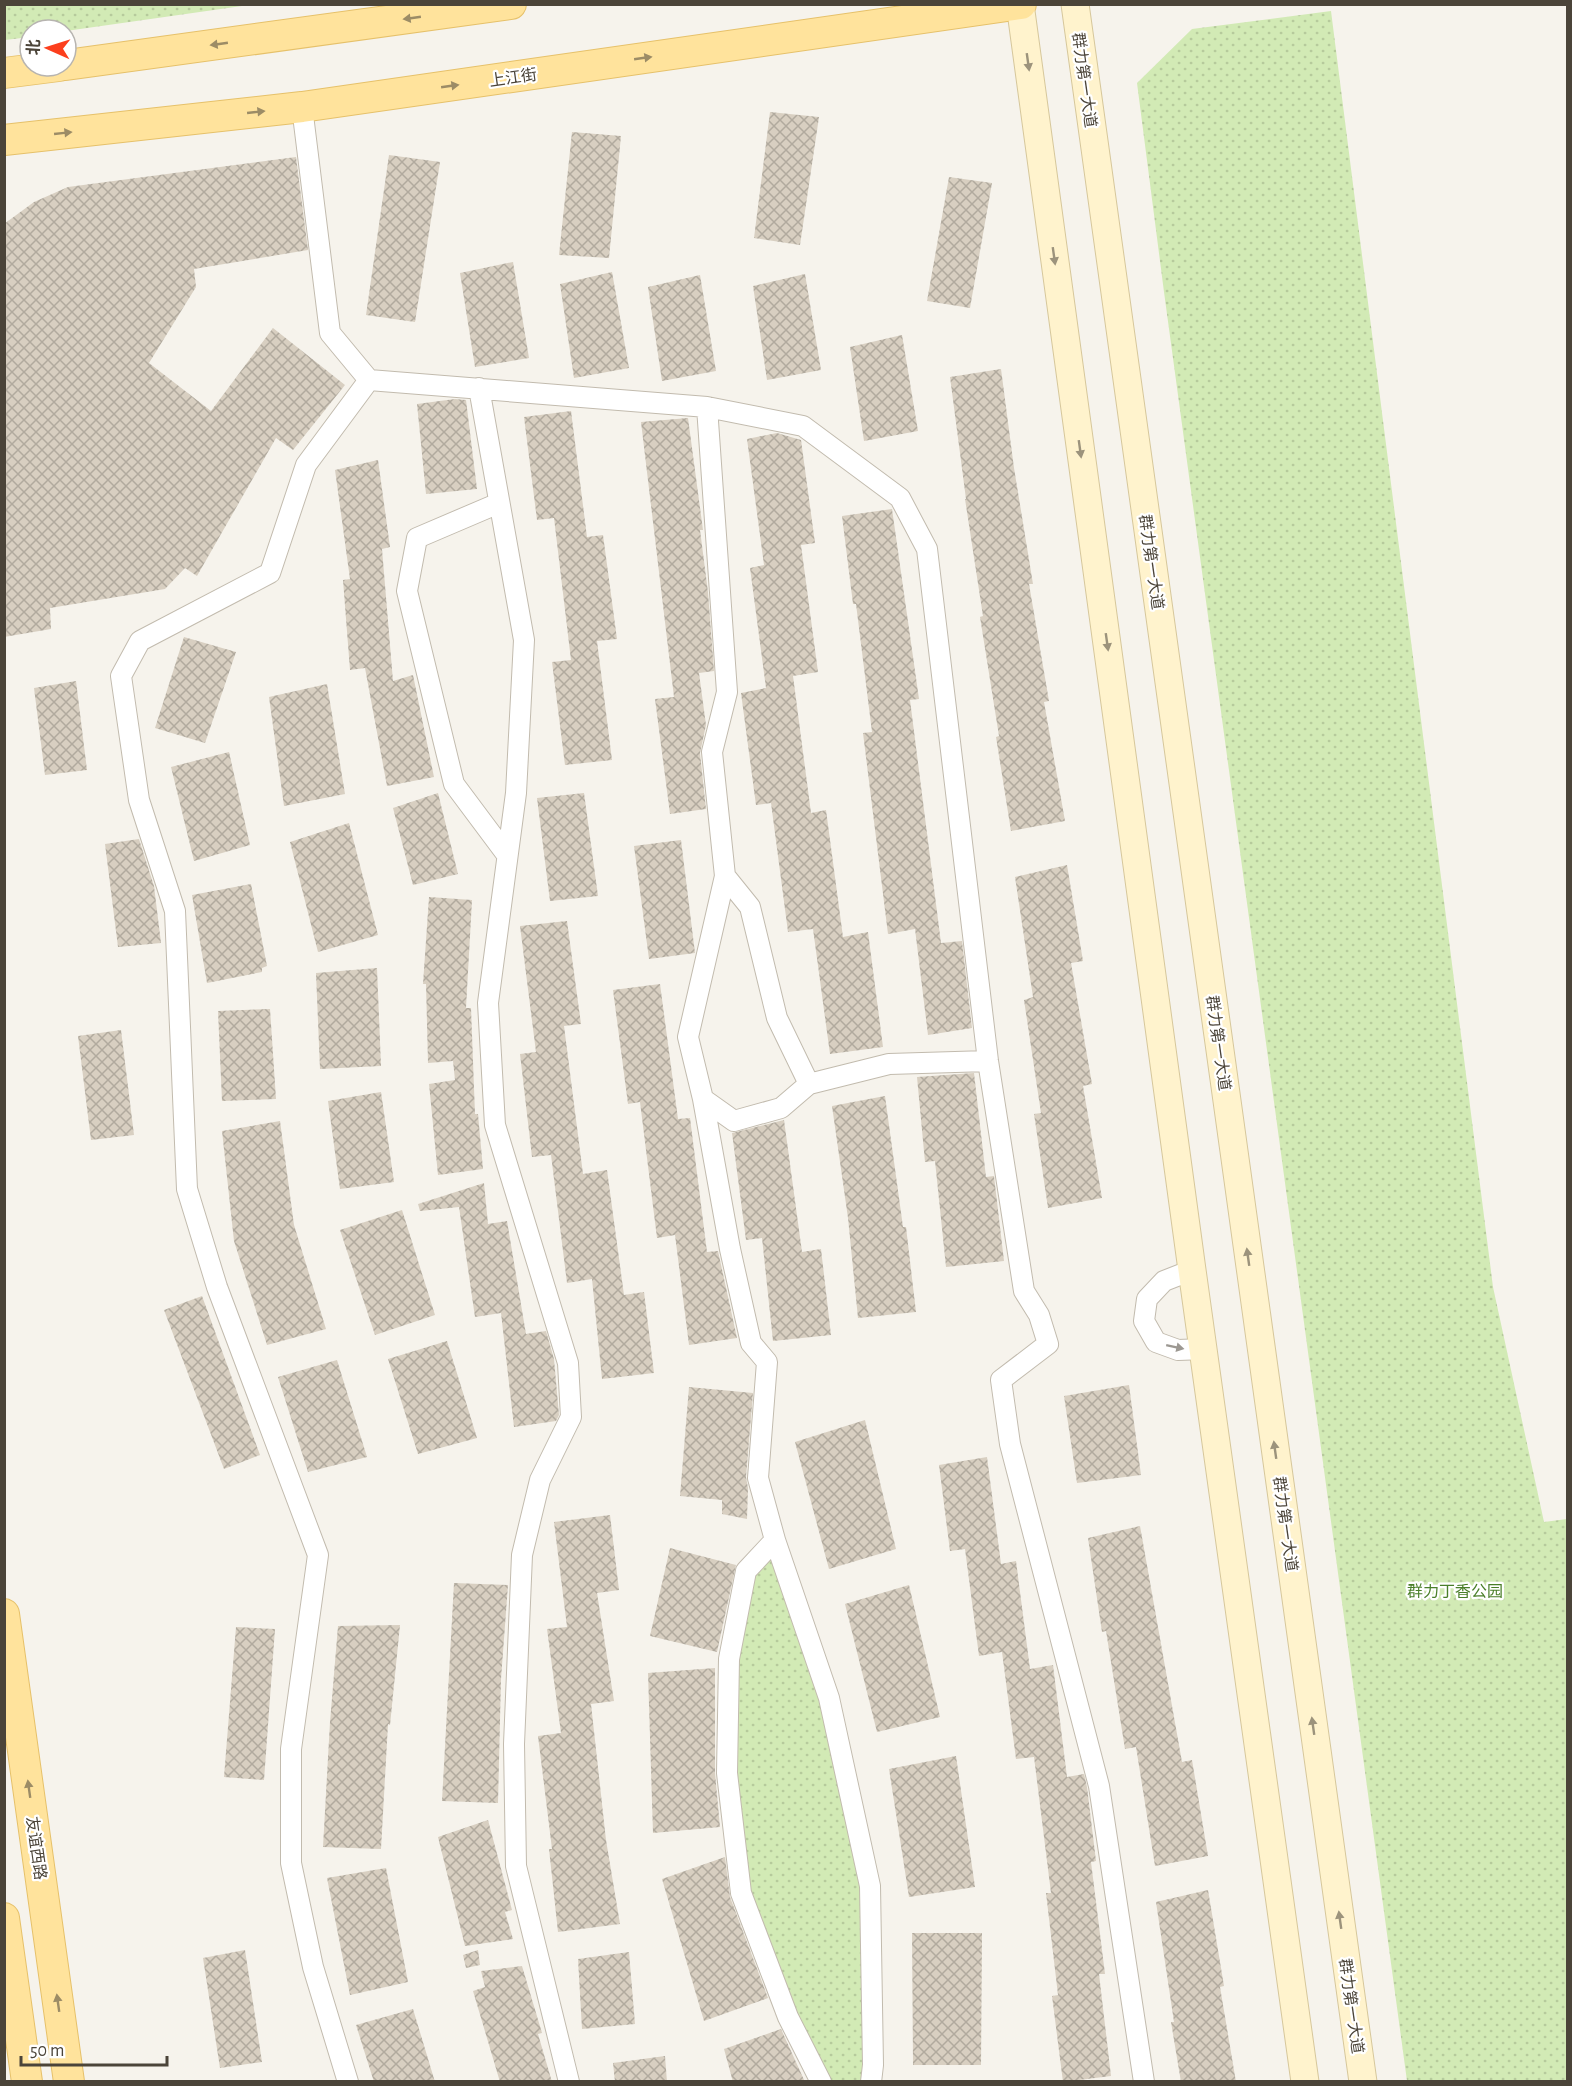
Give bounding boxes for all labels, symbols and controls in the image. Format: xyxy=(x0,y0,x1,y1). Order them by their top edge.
one-way arrow xyxy=(402,13,421,23)
north arrow xyxy=(18,18,78,78)
street label: 群力第一大道 xyxy=(1069,31,1100,129)
text: 北 xyxy=(25,39,42,56)
one-way arrow xyxy=(209,40,228,49)
one-way arrow xyxy=(1023,53,1032,72)
one-way arrow xyxy=(633,54,652,63)
street label: 上江街 xyxy=(488,66,538,89)
one-way arrow xyxy=(440,81,459,90)
one-way arrow xyxy=(247,107,266,116)
one-way arrow xyxy=(53,129,72,138)
one-way arrow xyxy=(1049,246,1059,265)
one-way arrow xyxy=(1076,440,1085,459)
street label: 群力第一大道 xyxy=(1136,513,1167,611)
one-way arrow xyxy=(1102,633,1111,652)
street label: 群力第一大道 xyxy=(1203,994,1234,1092)
one-way arrow xyxy=(1244,1247,1253,1266)
one-way arrow xyxy=(1166,1343,1185,1352)
one-way arrow xyxy=(1271,1440,1280,1459)
street label: 群力第一大道 xyxy=(1270,1475,1301,1573)
park label: 群力丁香公园 xyxy=(1407,1583,1503,1600)
one-way arrow xyxy=(1309,1717,1318,1736)
one-way arrow xyxy=(24,1779,33,1798)
street label: 友谊西路 xyxy=(24,1815,49,1881)
one-way arrow xyxy=(1336,1910,1345,1929)
street label: 群力第一大道 xyxy=(1336,1957,1367,2055)
one-way arrow xyxy=(54,1993,63,2012)
scale bar xyxy=(21,2029,166,2067)
text: 50 m xyxy=(30,2042,64,2060)

